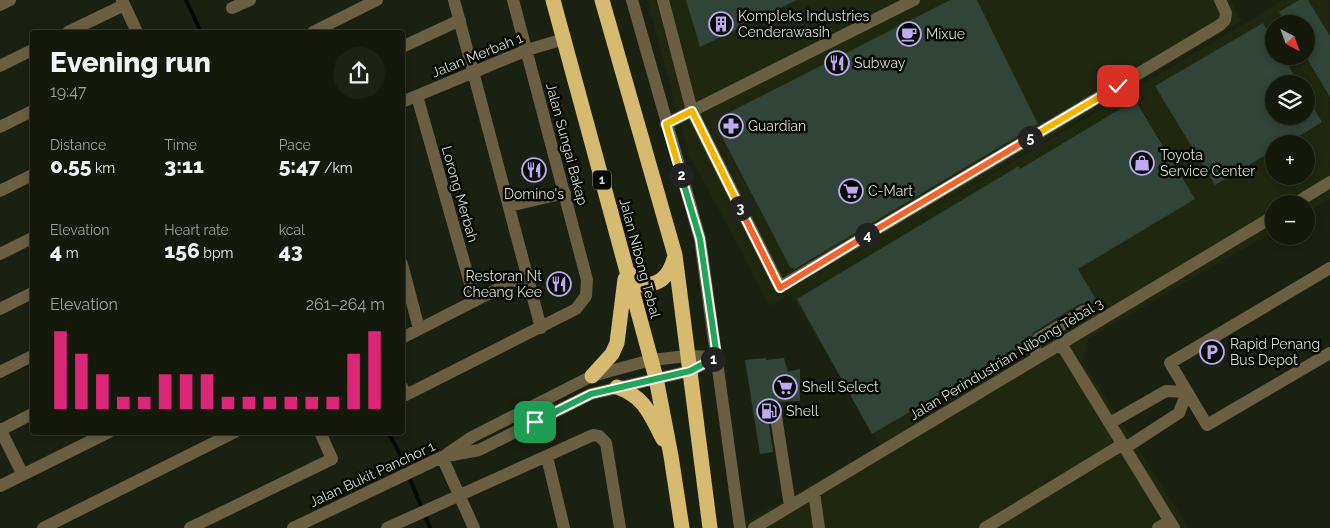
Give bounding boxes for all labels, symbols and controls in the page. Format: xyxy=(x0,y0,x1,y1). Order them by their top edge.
place label: Kompleks Industries Cenderawasih xyxy=(738,8,869,40)
building icon: Kompleks Industries Cenderawasih xyxy=(708,11,734,37)
north arrow xyxy=(1265,15,1315,65)
map controls xyxy=(1265,15,1315,245)
cafe icon: Mixue xyxy=(896,21,922,47)
place label: Mixue xyxy=(926,26,965,42)
street label: Jalan Merbah 1 xyxy=(429,29,525,81)
text: Evening run xyxy=(50,46,211,79)
button: share xyxy=(333,47,385,99)
restaurant icon: Subway xyxy=(824,50,850,76)
place label: Subway xyxy=(854,55,906,71)
pin xyxy=(1097,65,1139,107)
icon: check xyxy=(1104,72,1132,100)
button: layers xyxy=(1265,75,1315,125)
street label: Jalan Sungai Bakap xyxy=(543,81,591,207)
text: 19:47 xyxy=(50,82,86,101)
pharmacy icon: Guardian xyxy=(718,113,744,139)
place label: Guardian xyxy=(748,118,806,134)
pin: 5 xyxy=(1018,126,1042,150)
text: 5 xyxy=(1027,130,1034,146)
button: + xyxy=(1265,135,1315,185)
text: Distance xyxy=(50,137,106,153)
text: Time xyxy=(164,137,197,153)
text: Pace xyxy=(279,137,311,153)
street label: Lorong Merbah xyxy=(439,144,481,244)
place label: Toyota Service Center xyxy=(1160,147,1255,179)
shop icon: Toyota Service Center xyxy=(1129,150,1155,176)
text: 0.55 xyxy=(50,153,91,178)
text: 3:11 xyxy=(164,153,204,178)
text: 5:47 xyxy=(279,153,320,178)
restaurant icon: Domino's xyxy=(521,157,547,183)
text: km xyxy=(91,160,115,176)
text: /km xyxy=(320,160,353,176)
pin: 2 xyxy=(668,162,694,188)
text: 2 xyxy=(678,167,685,183)
road number: 1 xyxy=(593,170,611,190)
supermarket icon: C-Mart xyxy=(838,178,864,204)
place label: C-Mart xyxy=(868,183,913,199)
place label: Domino's xyxy=(504,186,564,202)
button: − xyxy=(1265,195,1315,245)
street label: Jalan Nibong Tebal xyxy=(616,196,664,320)
pin: 3 xyxy=(728,196,752,220)
text: 3 xyxy=(737,200,744,216)
text: Elevation xyxy=(50,222,109,238)
text: Heart rate xyxy=(164,222,229,238)
text: kcal xyxy=(279,222,305,238)
pin: 4 xyxy=(854,222,880,248)
text: 4 xyxy=(864,227,872,243)
text: 4 xyxy=(50,238,62,263)
text: 156 xyxy=(164,238,200,263)
text: 43 xyxy=(279,238,303,263)
text: m xyxy=(62,245,79,261)
text: bpm xyxy=(200,245,233,261)
place label: Restoran Nt Cheang Kee xyxy=(463,268,542,300)
restaurant icon: Restoran Nt Cheang Kee xyxy=(546,271,572,297)
text: Elevation xyxy=(50,295,118,314)
text: 261–264 m xyxy=(306,295,385,314)
street label: Jalan Perindustrian Nibong Tebal 3 xyxy=(906,295,1106,423)
place label: Rapid Penang Bus Depot xyxy=(1230,336,1320,368)
parking icon: Rapid Penang Bus Depot xyxy=(1199,339,1225,365)
pin: 1 xyxy=(700,346,726,372)
text: 1 xyxy=(710,351,717,367)
supermarket icon: Shell Select xyxy=(772,374,798,400)
place label: Shell Select xyxy=(802,379,879,395)
fuel station icon: Shell xyxy=(756,398,782,424)
pin xyxy=(514,401,556,443)
place label: Shell xyxy=(786,403,819,419)
icon: arrive xyxy=(521,408,549,436)
street label: Jalan Bukit Panchor 1 xyxy=(307,438,437,510)

